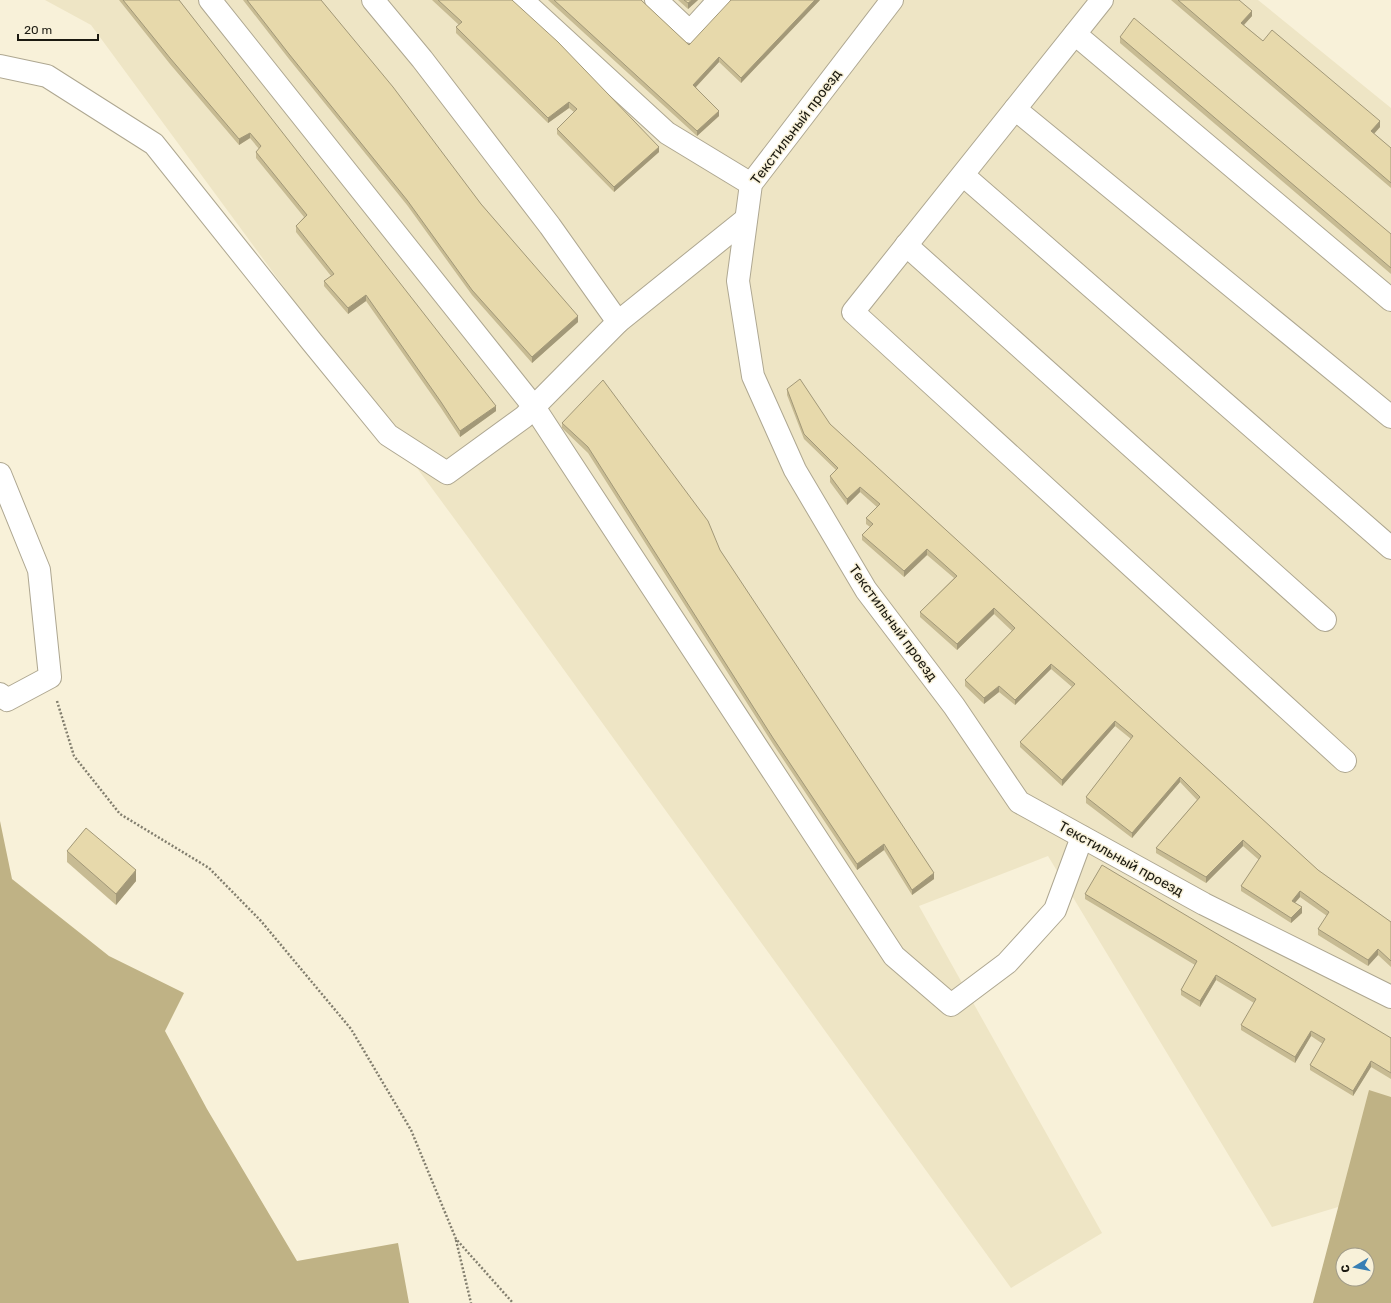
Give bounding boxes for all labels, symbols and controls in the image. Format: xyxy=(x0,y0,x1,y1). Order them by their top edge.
scale bar xyxy=(18,16,98,42)
text: 20 m xyxy=(24,23,52,37)
street label: Текстильный проезд xyxy=(747,66,845,188)
street label: Текстильный проезд xyxy=(845,561,941,685)
street label: Текстильный проезд xyxy=(1056,818,1186,900)
north arrow xyxy=(1335,1247,1375,1287)
text: С xyxy=(1339,1263,1353,1274)

